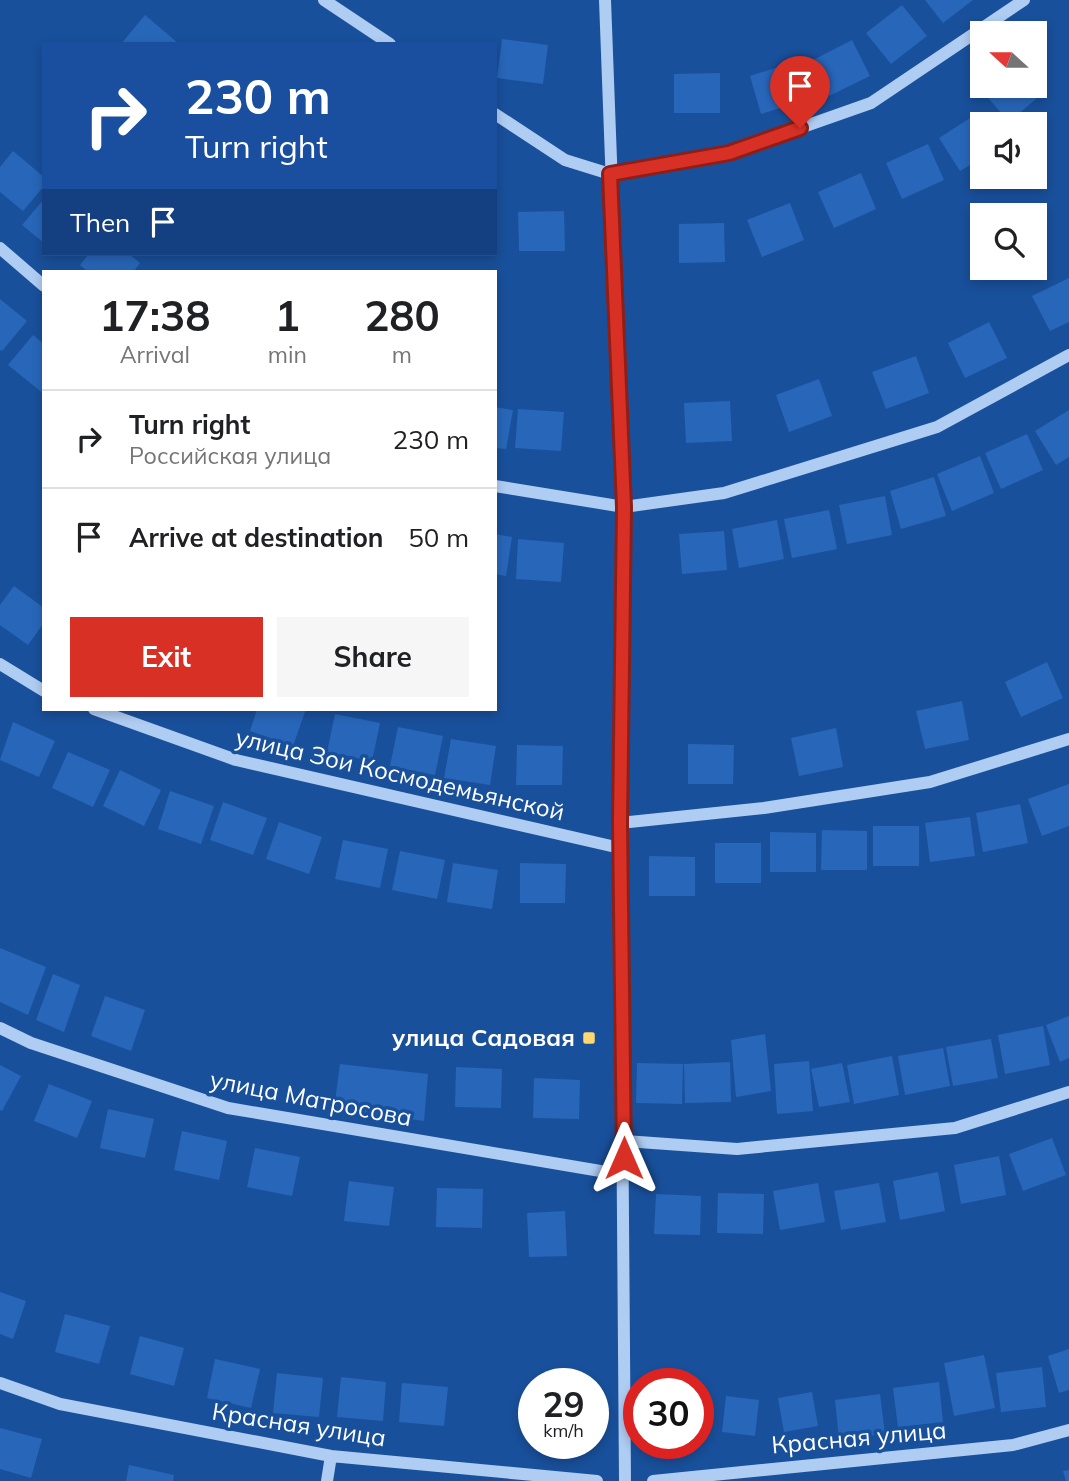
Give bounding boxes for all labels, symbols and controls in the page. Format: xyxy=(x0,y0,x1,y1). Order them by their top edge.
north arrow xyxy=(970,21,1046,98)
map controls xyxy=(970,21,1047,280)
pin xyxy=(770,56,830,128)
text: 230 m xyxy=(185,65,331,126)
icon: arrive xyxy=(781,67,819,105)
icon: right xyxy=(70,70,161,161)
button: sound xyxy=(970,112,1047,189)
text: Turn right xyxy=(185,126,328,166)
icon: arrive xyxy=(144,203,182,241)
button: search xyxy=(970,203,1047,280)
text: Then xyxy=(70,206,130,239)
text: 17:38 xyxy=(99,289,210,342)
text: 1 xyxy=(275,289,300,342)
text: 280 xyxy=(364,289,440,342)
text: Arrival xyxy=(120,340,190,369)
text: min xyxy=(268,340,307,369)
text: m xyxy=(392,340,412,369)
text: Turn right xyxy=(129,408,250,441)
icon: right xyxy=(70,420,108,458)
text: 230 m xyxy=(393,423,469,456)
text: Российская улица xyxy=(129,441,331,470)
icon: arrive xyxy=(70,518,108,556)
text: Arrive at destination xyxy=(129,521,384,554)
text: 50 m xyxy=(408,521,469,554)
button: Exit xyxy=(70,617,263,697)
button: Share xyxy=(277,617,469,697)
street label: улица Зои Космодемьянской xyxy=(233,722,567,826)
place label: улица Садовая xyxy=(392,1022,575,1052)
marker: улица Садовая xyxy=(581,1030,597,1046)
street label: улица Матросова xyxy=(208,1064,415,1132)
position arrow xyxy=(587,1121,661,1195)
speed limit sign: 30 xyxy=(623,1368,714,1459)
text: 29 xyxy=(542,1382,585,1426)
street label: Красная улица xyxy=(210,1395,388,1453)
street label: Красная улица xyxy=(770,1414,948,1460)
text: km/h xyxy=(543,1419,584,1442)

